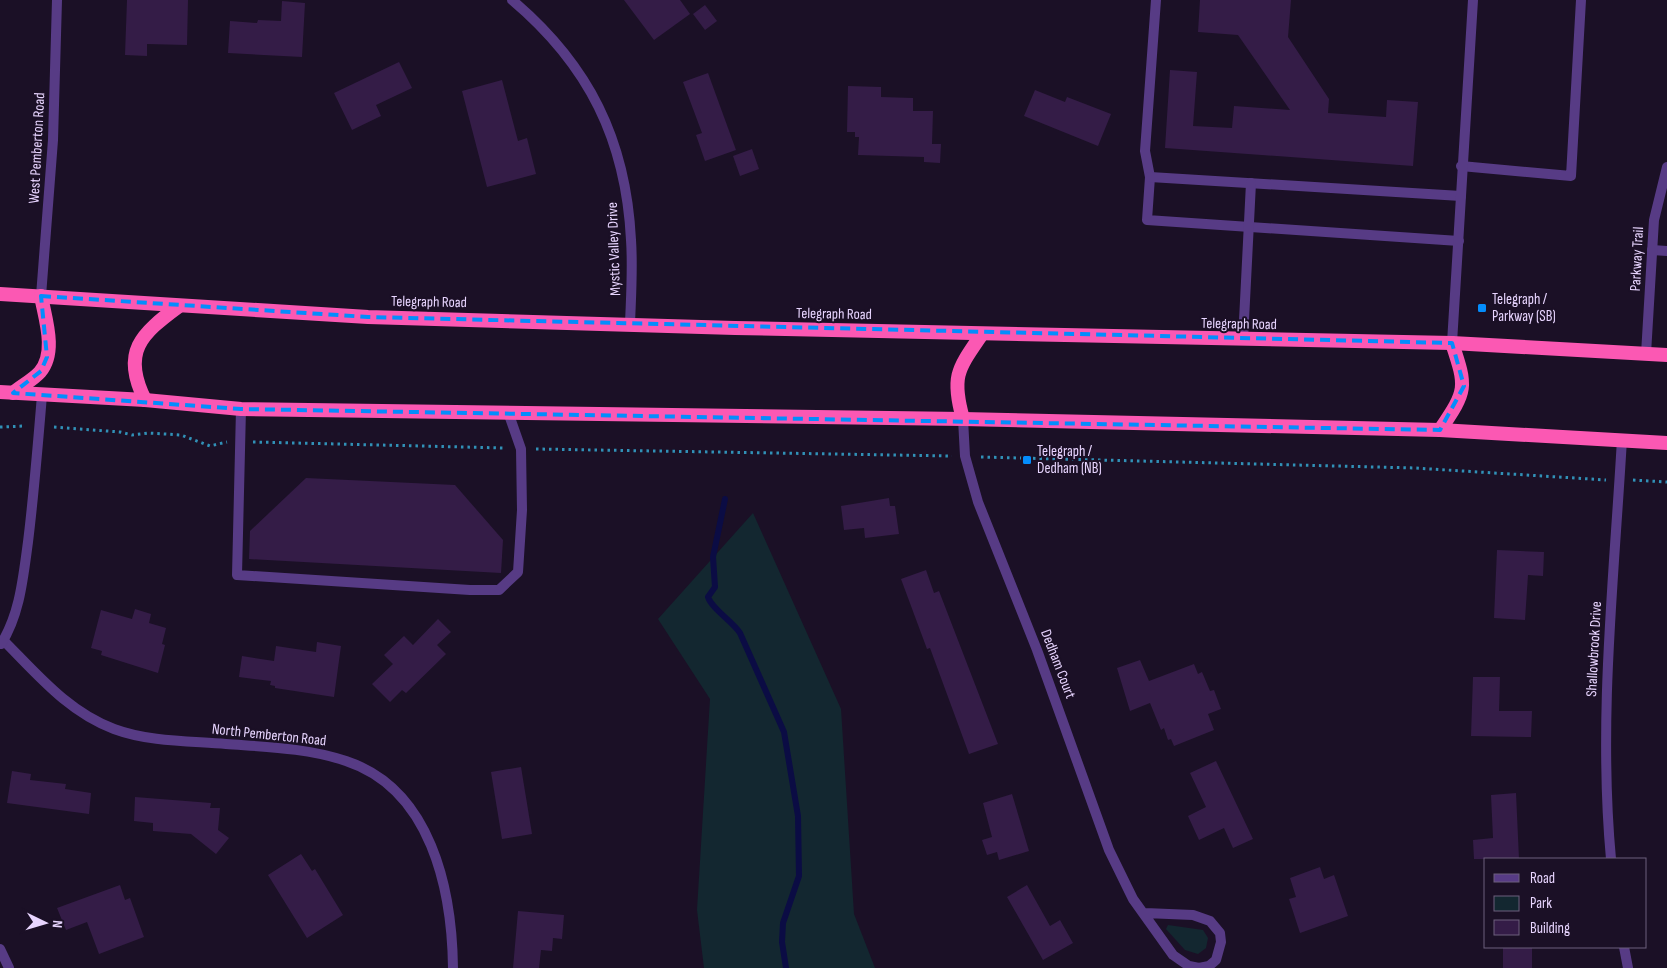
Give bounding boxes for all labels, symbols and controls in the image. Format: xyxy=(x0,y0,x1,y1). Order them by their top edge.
street label: West Pemberton Road xyxy=(25,92,49,204)
street label: Mystic Valley Drive xyxy=(603,202,625,296)
street label: Parkway Trail xyxy=(1626,226,1648,292)
place label: Telegraph / Parkway (SB) xyxy=(1492,290,1556,326)
street label: Telegraph Road xyxy=(391,292,467,312)
marker: Telegraph / Parkway (SB) xyxy=(1476,302,1488,314)
street label: Telegraph Road xyxy=(796,304,872,324)
street label: Telegraph Road xyxy=(1201,314,1277,334)
place label: Telegraph / Dedham (NB) xyxy=(1037,442,1102,478)
marker: Telegraph / Dedham (NB) xyxy=(1021,454,1033,466)
street label: Shallowbrook Drive xyxy=(1582,601,1606,697)
street label: Dedham Court xyxy=(1036,627,1080,702)
street label: North Pemberton Road xyxy=(211,720,327,750)
legend xyxy=(1484,858,1647,948)
text: Road xyxy=(1530,869,1555,888)
text: Park xyxy=(1530,894,1552,913)
north arrow xyxy=(20,898,70,948)
text: Building xyxy=(1530,919,1570,938)
text: N xyxy=(49,920,66,929)

